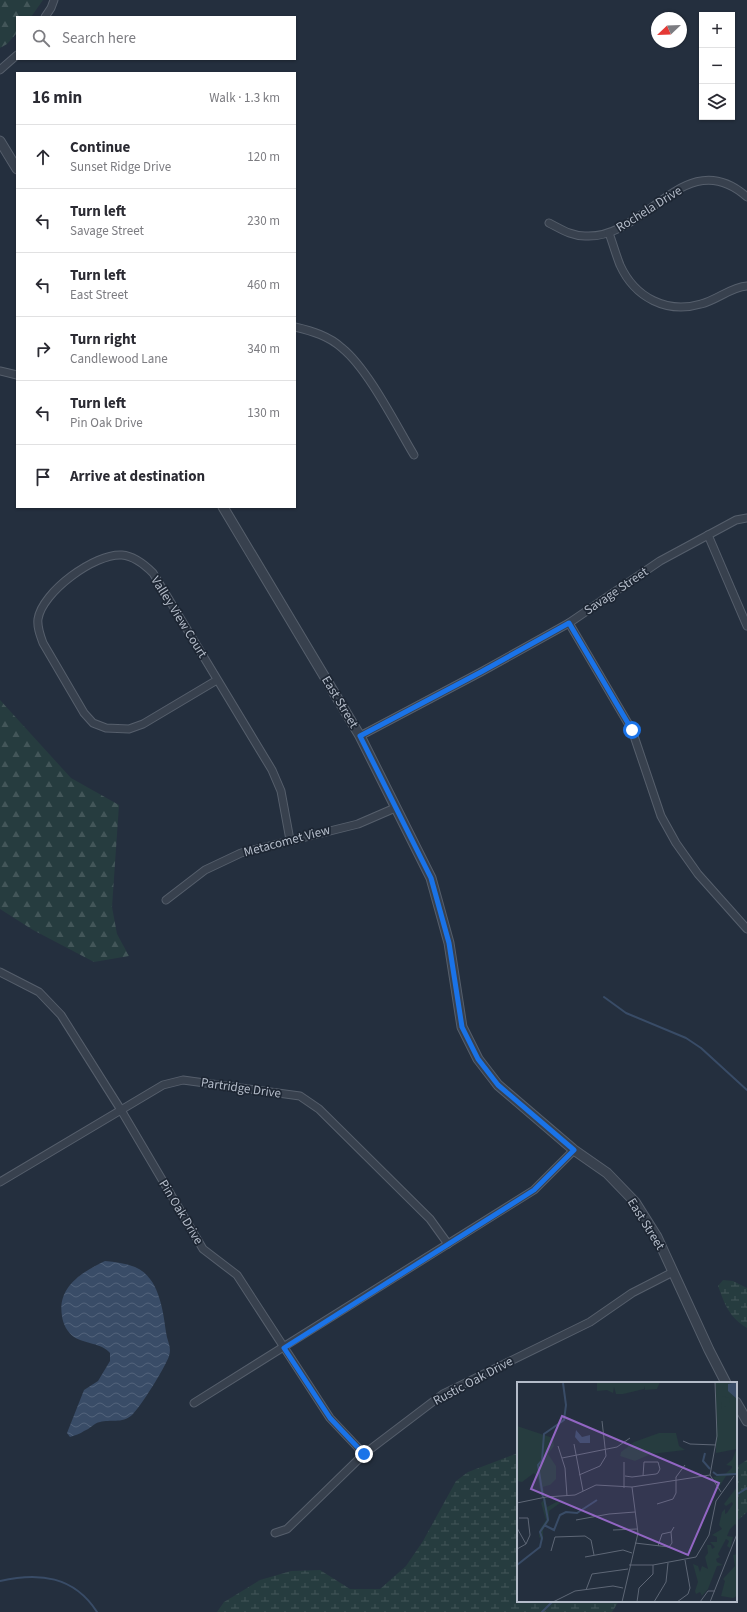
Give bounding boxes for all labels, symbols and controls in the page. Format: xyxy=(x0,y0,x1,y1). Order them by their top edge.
north arrow xyxy=(651,12,687,48)
map controls xyxy=(699,12,735,120)
button: + xyxy=(699,12,735,48)
search box xyxy=(16,16,296,60)
icon: search xyxy=(30,27,52,49)
text: Search here xyxy=(62,28,136,49)
button: − xyxy=(699,48,735,84)
button: layers xyxy=(699,84,735,120)
text: 16 min xyxy=(32,86,82,110)
text: Walk · 1.3 km xyxy=(209,89,280,107)
text: Continue xyxy=(70,137,130,158)
icon: ahead xyxy=(32,146,54,168)
text: 120 m xyxy=(247,148,280,166)
text: Sunset Ridge Drive xyxy=(70,158,171,176)
street label: Rochela Drive xyxy=(613,182,685,236)
text: Turn left xyxy=(70,201,126,222)
icon: left xyxy=(32,210,54,232)
text: 230 m xyxy=(247,212,280,230)
text: Savage Street xyxy=(70,222,144,240)
text: Turn left xyxy=(70,265,126,286)
icon: left xyxy=(32,274,54,296)
text: 460 m xyxy=(247,276,280,294)
text: East Street xyxy=(70,286,128,304)
text: Turn right xyxy=(70,329,136,350)
icon: right xyxy=(32,338,54,360)
text: 340 m xyxy=(247,340,280,358)
text: Candlewood Lane xyxy=(70,350,168,368)
text: Turn left xyxy=(70,393,126,414)
icon: left xyxy=(32,402,54,424)
text: 130 m xyxy=(247,404,280,422)
text: Pin Oak Drive xyxy=(70,414,143,432)
icon: arrive xyxy=(32,466,54,488)
text: Arrive at destination xyxy=(70,466,205,487)
street label: Savage Street xyxy=(580,563,652,619)
street label: Valley View Court xyxy=(147,573,212,662)
street label: East Street xyxy=(317,672,363,732)
route start xyxy=(623,721,641,739)
street label: Metacomet View xyxy=(242,821,333,861)
street label: Partridge Drive xyxy=(200,1073,282,1103)
street label: Pin Oak Drive xyxy=(155,1176,207,1248)
street label: East Street xyxy=(623,1195,669,1254)
street label: Rustic Oak Drive xyxy=(430,1352,516,1410)
inset map xyxy=(517,1382,737,1602)
route end xyxy=(355,1445,373,1463)

